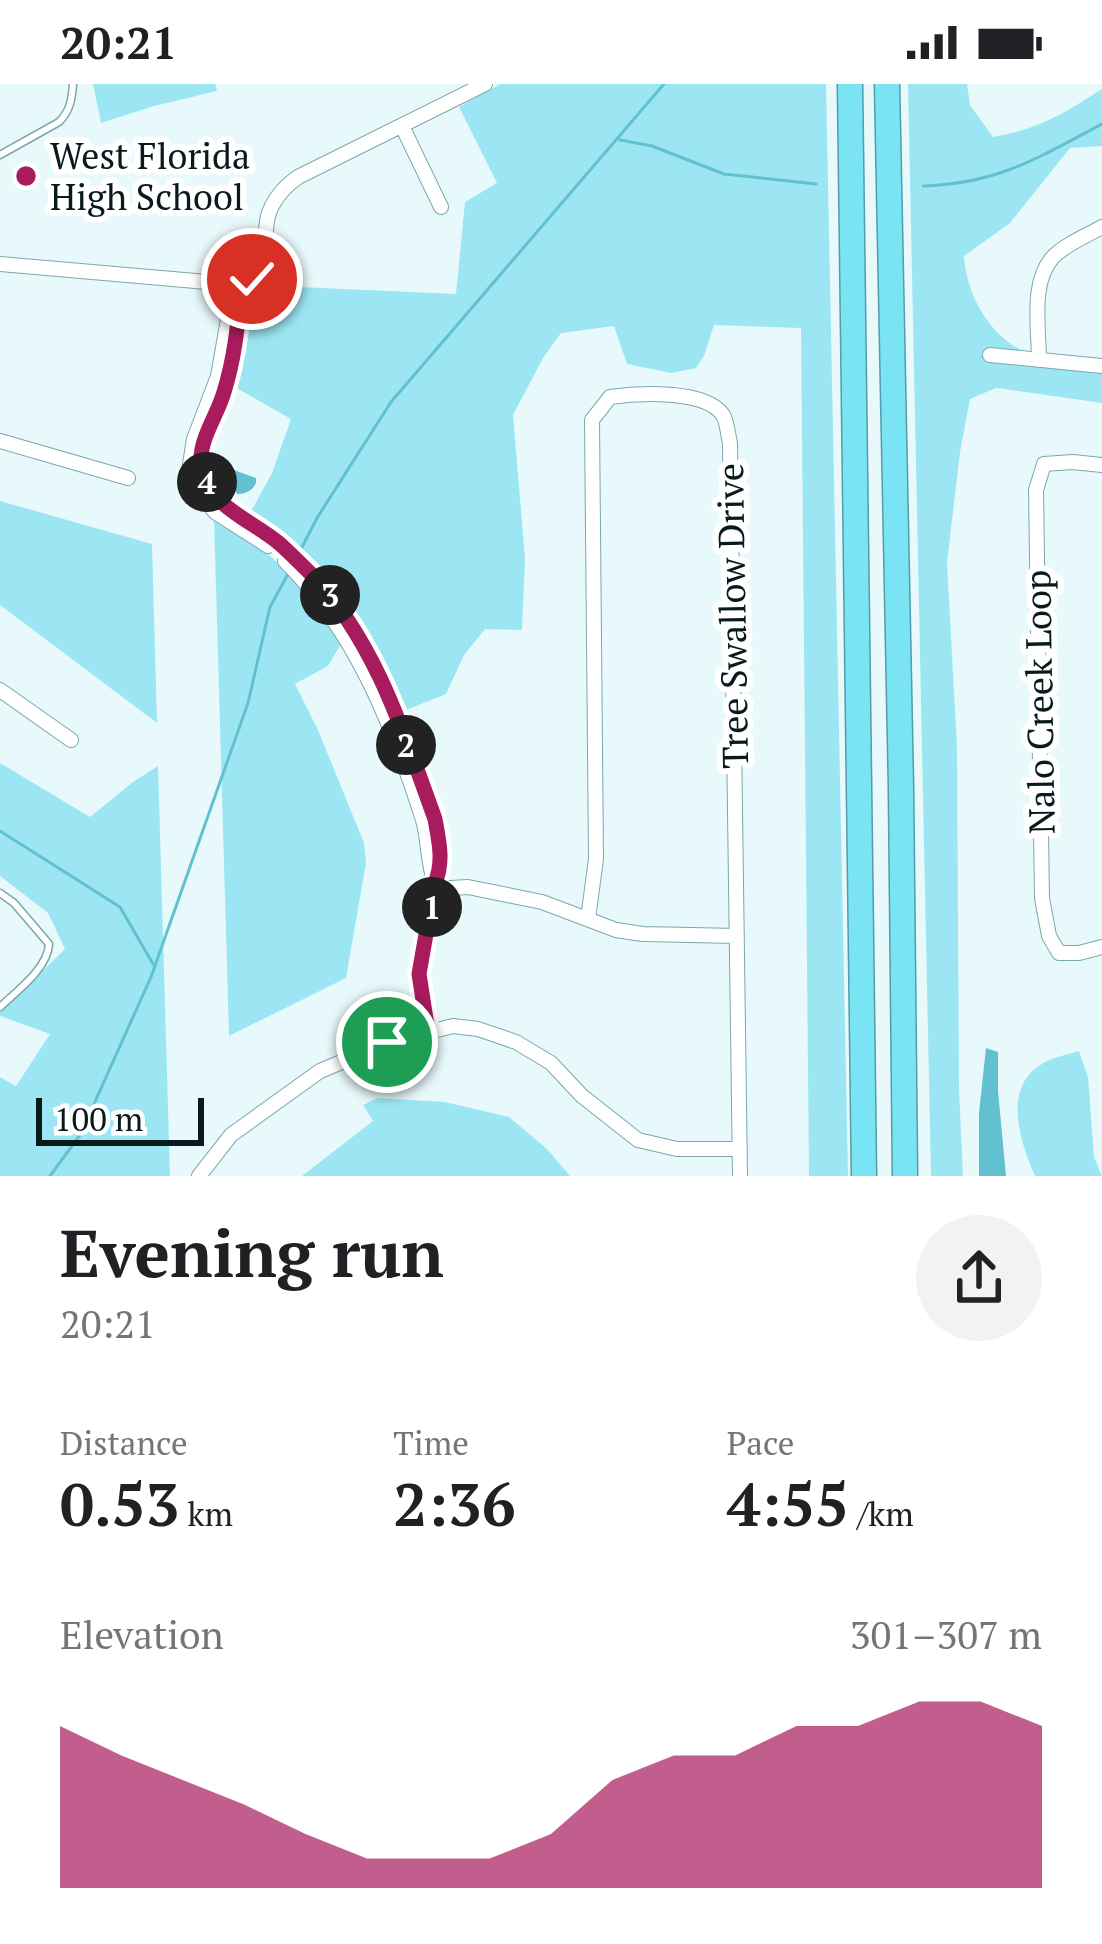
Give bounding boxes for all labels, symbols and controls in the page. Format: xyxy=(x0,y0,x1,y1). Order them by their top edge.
text: 20:21 xyxy=(60,12,177,72)
place label: West Florida High School xyxy=(50,132,250,220)
marker: West Florida High School xyxy=(13,163,39,189)
pin xyxy=(201,228,303,330)
icon: check xyxy=(219,246,285,312)
pin: 4 xyxy=(177,452,237,512)
text: 4 xyxy=(198,460,216,503)
street label: Tree Swallow Drive xyxy=(706,463,758,769)
pin: 3 xyxy=(300,565,360,625)
street label: Nalo Creek Loop xyxy=(1013,569,1065,835)
text: 3 xyxy=(321,573,339,616)
pin: 2 xyxy=(376,715,436,775)
text: 2 xyxy=(397,723,415,766)
pin: 1 xyxy=(402,877,462,937)
text: 1 xyxy=(423,885,441,928)
pin xyxy=(336,991,438,1093)
icon: arrive xyxy=(354,1009,420,1075)
scale bar xyxy=(36,1092,204,1145)
text: 100 m xyxy=(54,1097,143,1140)
text: Evening run xyxy=(60,1208,444,1296)
button: share xyxy=(916,1215,1042,1341)
text: 20:21 xyxy=(60,1297,156,1349)
text: Distance xyxy=(60,1421,187,1464)
text: Time xyxy=(393,1421,469,1464)
text: Pace xyxy=(727,1421,794,1464)
text: 0.53 xyxy=(60,1464,179,1543)
text: 2:36 xyxy=(393,1464,516,1543)
text: 4:55 xyxy=(727,1464,849,1543)
text: km xyxy=(179,1492,233,1535)
text: /km xyxy=(849,1492,914,1535)
text: Elevation xyxy=(60,1608,224,1660)
text: 301–307 m xyxy=(850,1608,1042,1660)

